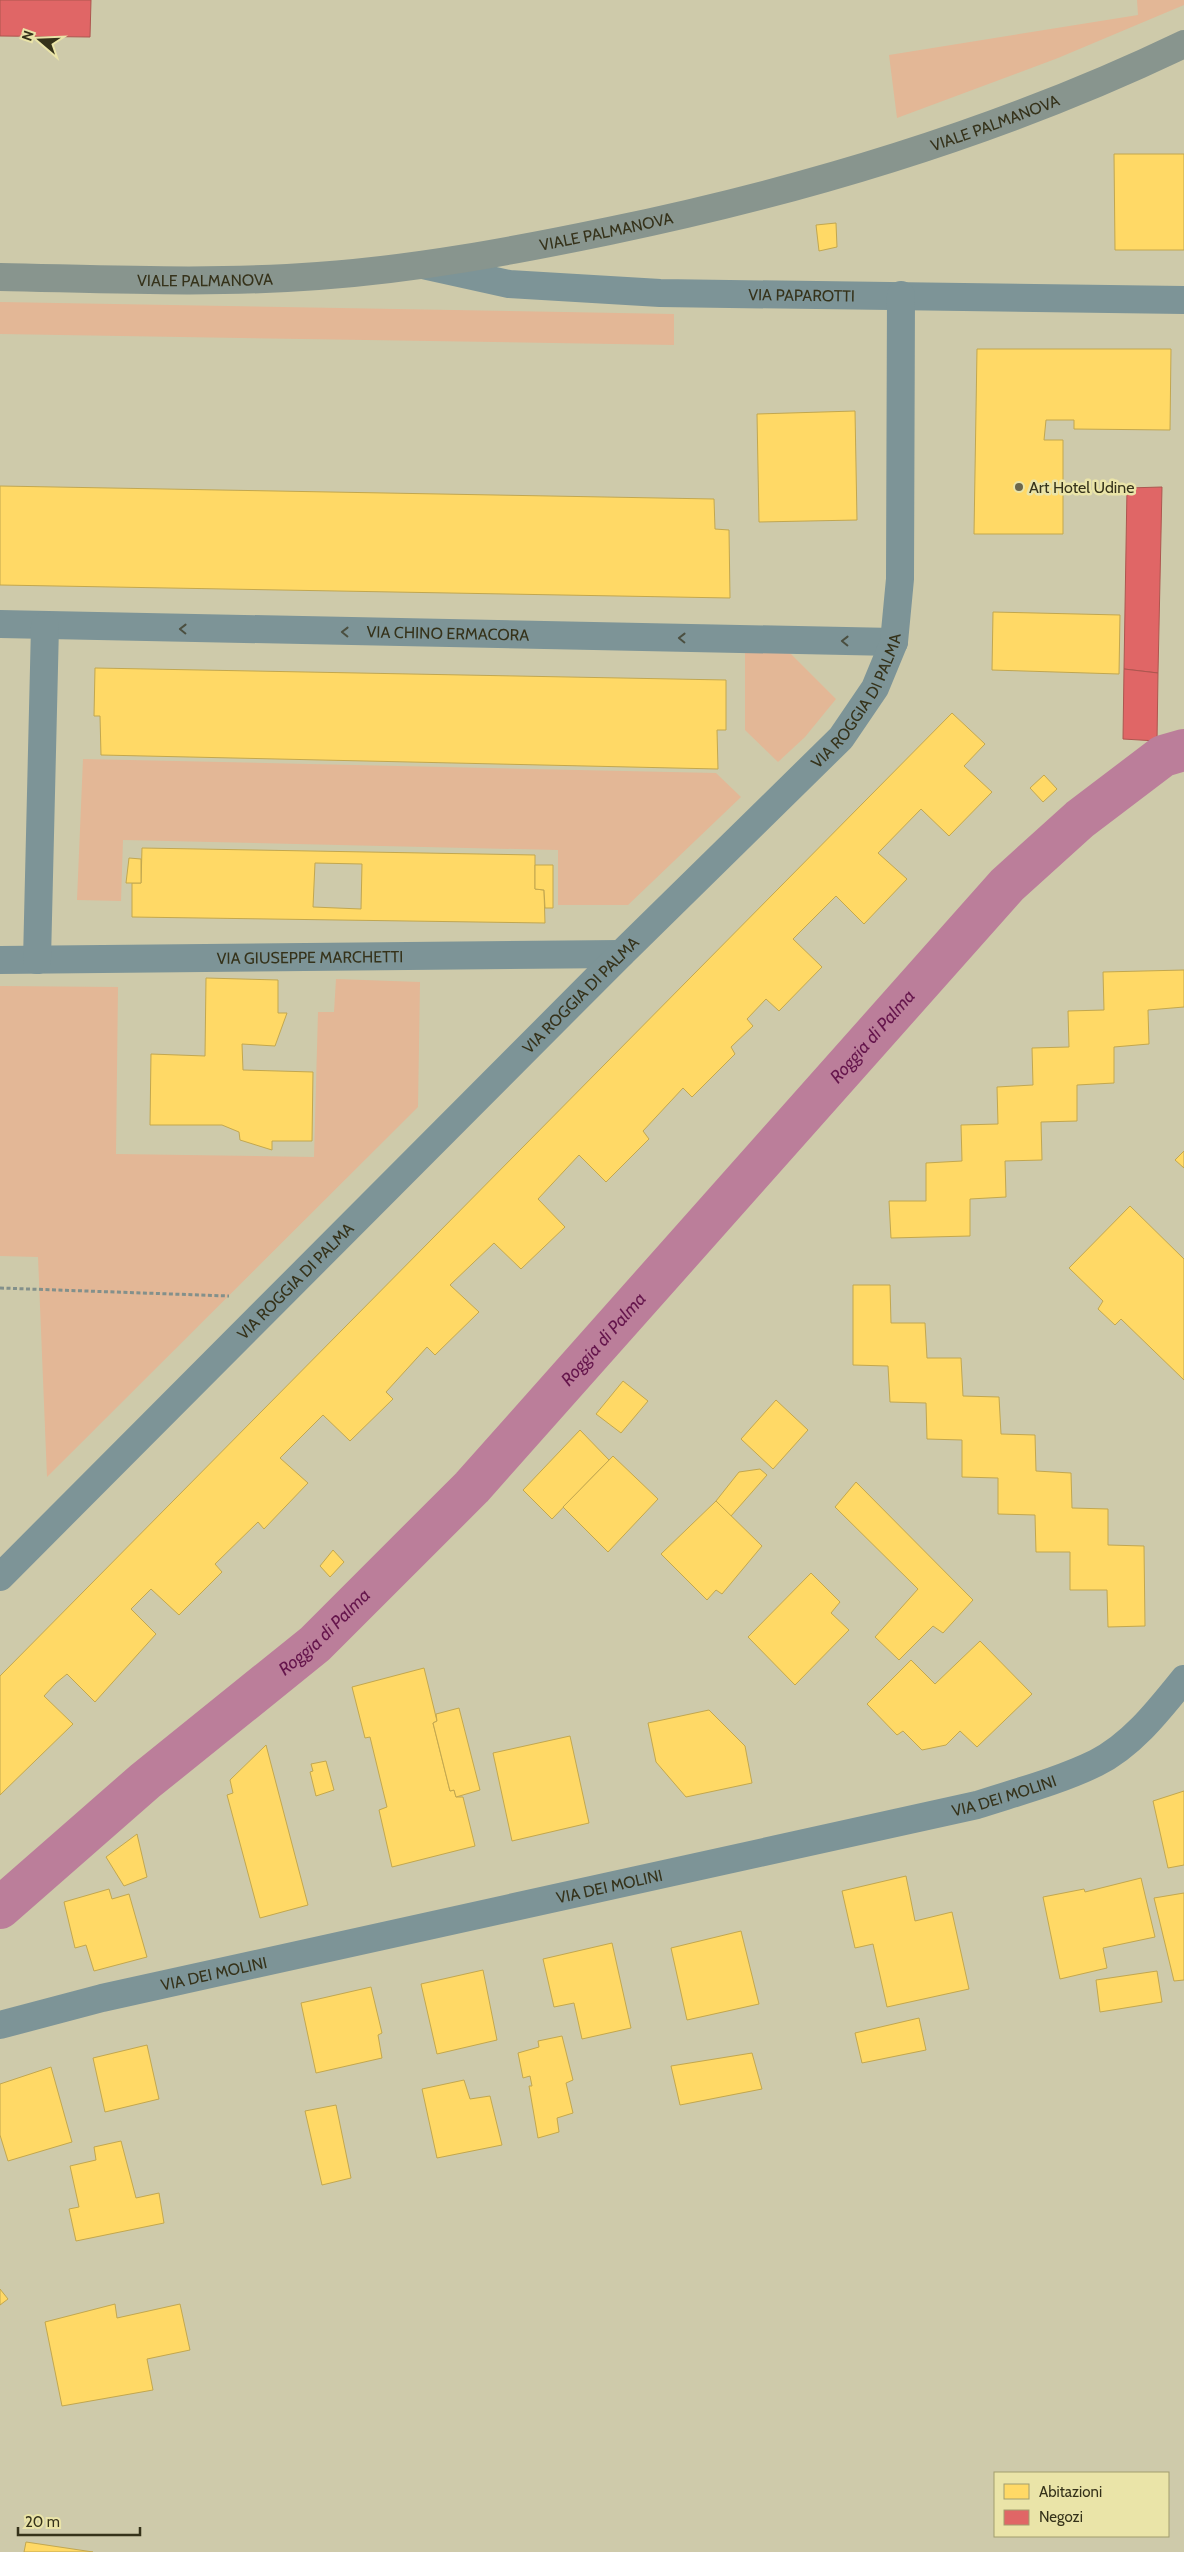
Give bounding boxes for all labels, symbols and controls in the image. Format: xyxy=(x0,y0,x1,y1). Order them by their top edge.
north arrow xyxy=(15,15,65,65)
text: N xyxy=(18,28,38,43)
street label: VIALE PALMANOVA xyxy=(928,90,1062,155)
street label: VIALE PALMANOVA xyxy=(538,208,675,254)
street label: VIALE PALMANOVA xyxy=(137,269,273,290)
street label: VIA PAPAROTTI xyxy=(748,285,855,305)
place label: Art Hotel Udine xyxy=(1029,478,1134,497)
marker: Art Hotel Udine xyxy=(1013,481,1025,493)
street label: VIA CHINO ERMACORA xyxy=(366,622,529,644)
one-way arrow xyxy=(178,623,186,634)
one-way arrow xyxy=(341,626,349,637)
one-way arrow xyxy=(678,633,686,643)
street label: VIA ROGGIA DI PALMA xyxy=(807,633,904,772)
one-way arrow xyxy=(841,636,848,646)
street label: VIA ROGGIA DI PALMA xyxy=(518,933,643,1057)
street label: VIA GIUSEPPE MARCHETTI xyxy=(217,947,403,967)
water label: Roggia di Palma xyxy=(825,985,920,1088)
street label: VIA ROGGIA DI PALMA xyxy=(233,1219,357,1343)
water label: Roggia di Palma xyxy=(556,1288,651,1390)
water label: Roggia di Palma xyxy=(274,1584,375,1680)
street label: VIA DEI MOLINI xyxy=(950,1771,1059,1820)
street label: VIA DEI MOLINI xyxy=(554,1865,664,1907)
street label: VIA DEI MOLINI xyxy=(159,1952,269,1994)
legend xyxy=(994,2472,1169,2537)
text: Abitazioni xyxy=(1039,2483,1102,2501)
scale bar xyxy=(18,2504,140,2536)
text: Negozi xyxy=(1039,2508,1083,2526)
text: 20 m xyxy=(25,2513,60,2531)

